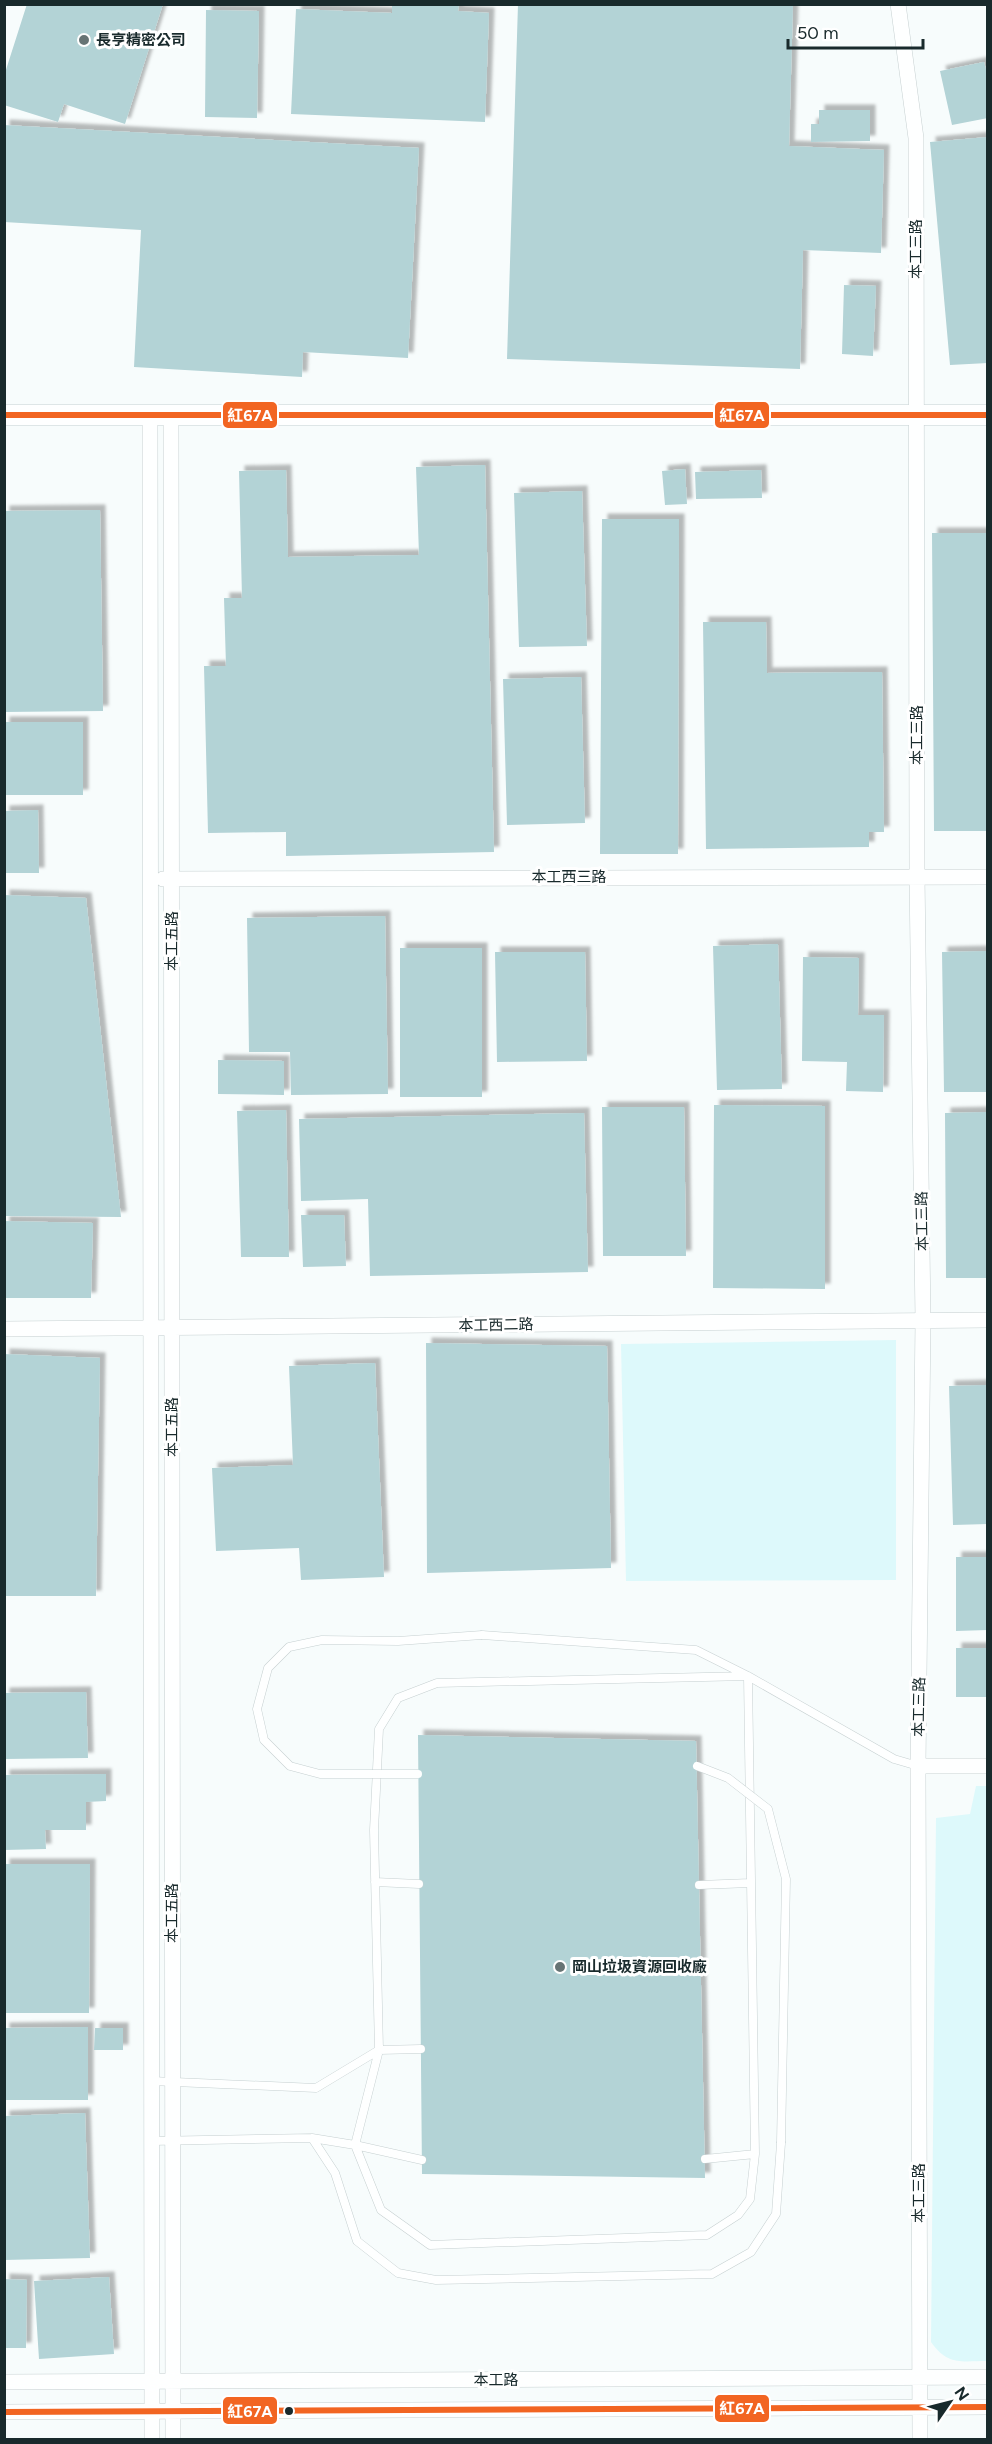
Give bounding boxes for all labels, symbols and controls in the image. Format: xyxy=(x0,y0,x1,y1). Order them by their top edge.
scale bar xyxy=(788,12,923,50)
text: 50 m xyxy=(797,22,839,44)
place label: 長亨精密公司 xyxy=(96,31,186,49)
marker: 長亨精密公司 xyxy=(77,33,91,47)
street label: 本工三路 xyxy=(907,219,925,279)
line badge: 紅67A xyxy=(222,401,278,429)
line badge: 紅67A xyxy=(714,401,770,429)
text: 紅67A xyxy=(227,406,273,425)
text: 紅67A xyxy=(719,406,765,425)
street label: 本工三路 xyxy=(908,705,926,765)
street label: 本工西三路 xyxy=(531,868,607,886)
street label: 本工五路 xyxy=(163,911,181,971)
street label: 本工三路 xyxy=(912,1191,932,1251)
street label: 本工西二路 xyxy=(458,1315,534,1335)
street label: 本工五路 xyxy=(163,1397,181,1457)
street label: 本工三路 xyxy=(909,1677,929,1737)
street label: 本工五路 xyxy=(163,1883,181,1943)
place label: 岡山垃圾資源回收廠 xyxy=(572,1958,707,1976)
marker: 岡山垃圾資源回收廠 xyxy=(553,1960,567,1974)
street label: 本工三路 xyxy=(910,2163,928,2223)
street label: 本工路 xyxy=(473,2371,519,2389)
north arrow xyxy=(920,2372,980,2432)
text: N xyxy=(951,2383,973,2404)
line badge: 紅67A xyxy=(714,2394,770,2423)
line badge: 紅67A xyxy=(222,2396,278,2425)
text: 紅67A xyxy=(719,2399,765,2418)
text: 紅67A xyxy=(227,2402,273,2421)
unlabelled marker xyxy=(283,2405,295,2417)

